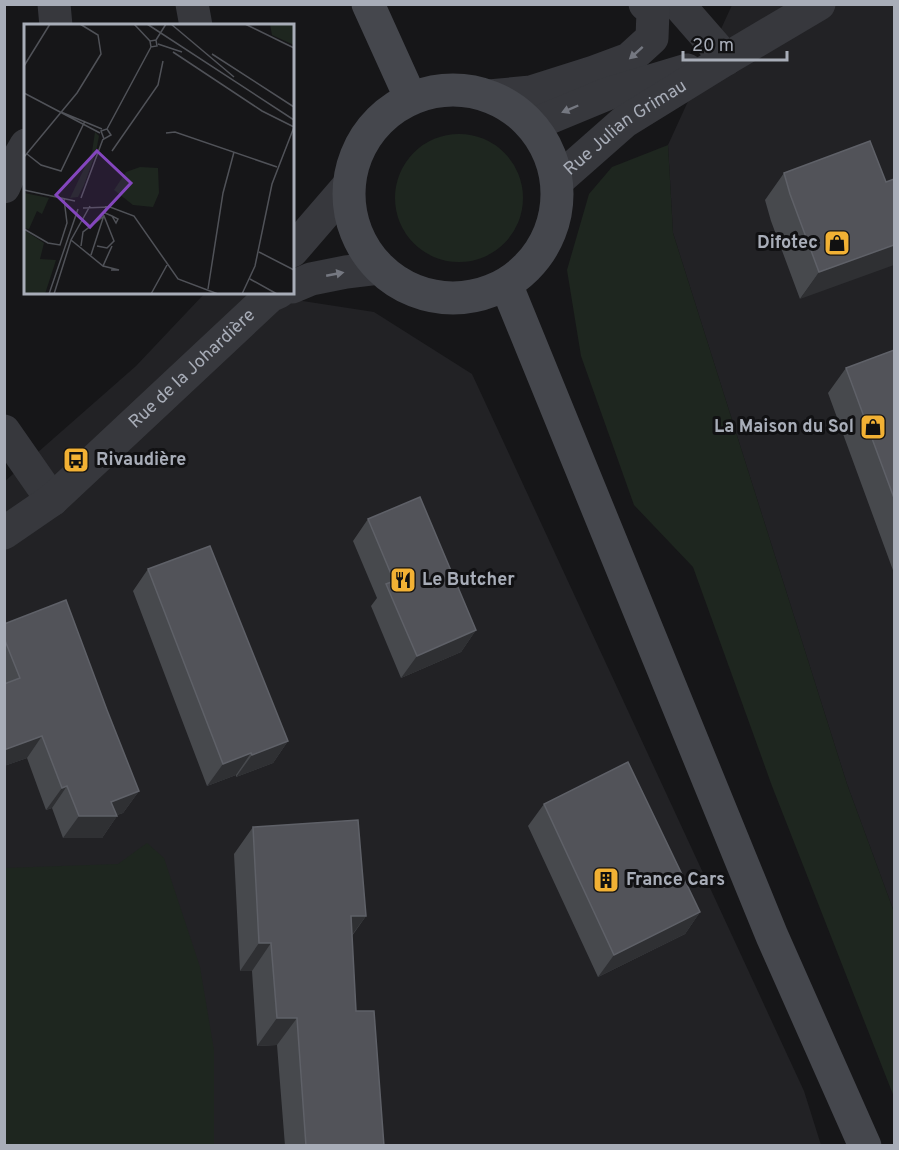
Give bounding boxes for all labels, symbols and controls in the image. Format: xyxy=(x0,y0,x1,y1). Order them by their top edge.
inset map xyxy=(24,24,294,294)
scale bar xyxy=(683,24,786,62)
text: 20 m xyxy=(692,35,734,58)
one-way arrow xyxy=(628,46,643,60)
street label: Rue Julian Grimau xyxy=(559,75,691,181)
one-way arrow xyxy=(561,104,579,114)
shop icon: Difotec xyxy=(822,228,852,258)
place label: Difotec xyxy=(757,232,818,255)
one-way arrow xyxy=(325,269,344,278)
street label: Rue de la Johardière xyxy=(124,304,260,434)
shop icon: La Maison du Sol xyxy=(858,412,888,442)
place label: La Maison du Sol xyxy=(714,416,854,439)
bus stop icon: Rivaudière xyxy=(61,445,91,475)
place label: Rivaudière xyxy=(96,449,186,472)
restaurant icon: Le Butcher xyxy=(388,565,418,595)
place label: Le Butcher xyxy=(422,569,515,592)
building icon: France Cars xyxy=(591,865,621,895)
place label: France Cars xyxy=(626,869,725,892)

